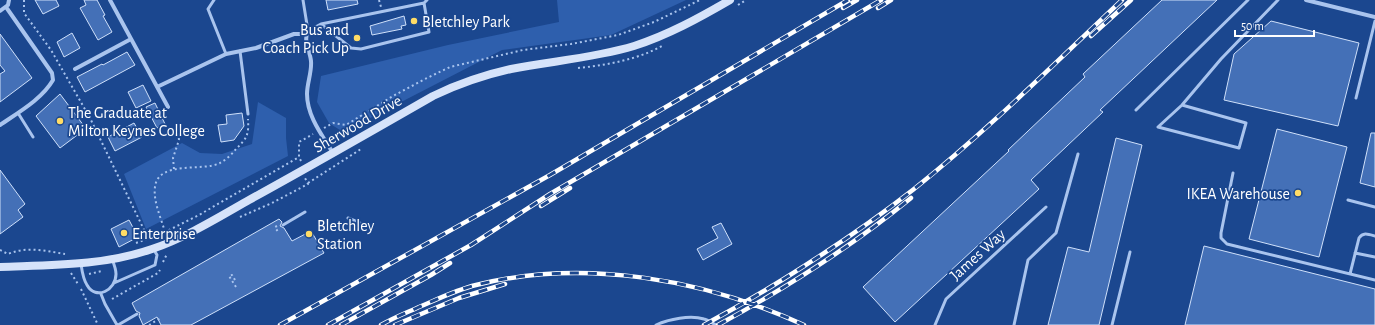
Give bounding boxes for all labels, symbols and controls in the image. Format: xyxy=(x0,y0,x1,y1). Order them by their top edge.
scale bar xyxy=(1235,12,1314,38)
place label: Bletchley Park xyxy=(422,14,510,31)
marker: Bletchley Park xyxy=(409,16,419,26)
text: 50 m xyxy=(1241,20,1264,32)
place label: Bus and Coach Pick Up xyxy=(263,22,349,56)
marker: Bus and Coach Pick Up xyxy=(352,33,362,43)
street label: Sherwood Drive xyxy=(311,92,404,156)
place label: The Graduate at Milton Keynes College xyxy=(68,105,205,140)
marker: The Graduate at Milton Keynes College xyxy=(55,116,65,126)
place label: IKEA Warehouse xyxy=(1187,186,1290,202)
marker: IKEA Warehouse xyxy=(1293,188,1303,198)
place label: Bletchley Station xyxy=(317,218,375,252)
place label: Enterprise xyxy=(132,226,196,242)
street label: James Way xyxy=(947,226,1009,284)
marker: Enterprise xyxy=(119,228,129,238)
marker: Bletchley Station xyxy=(304,229,314,239)

